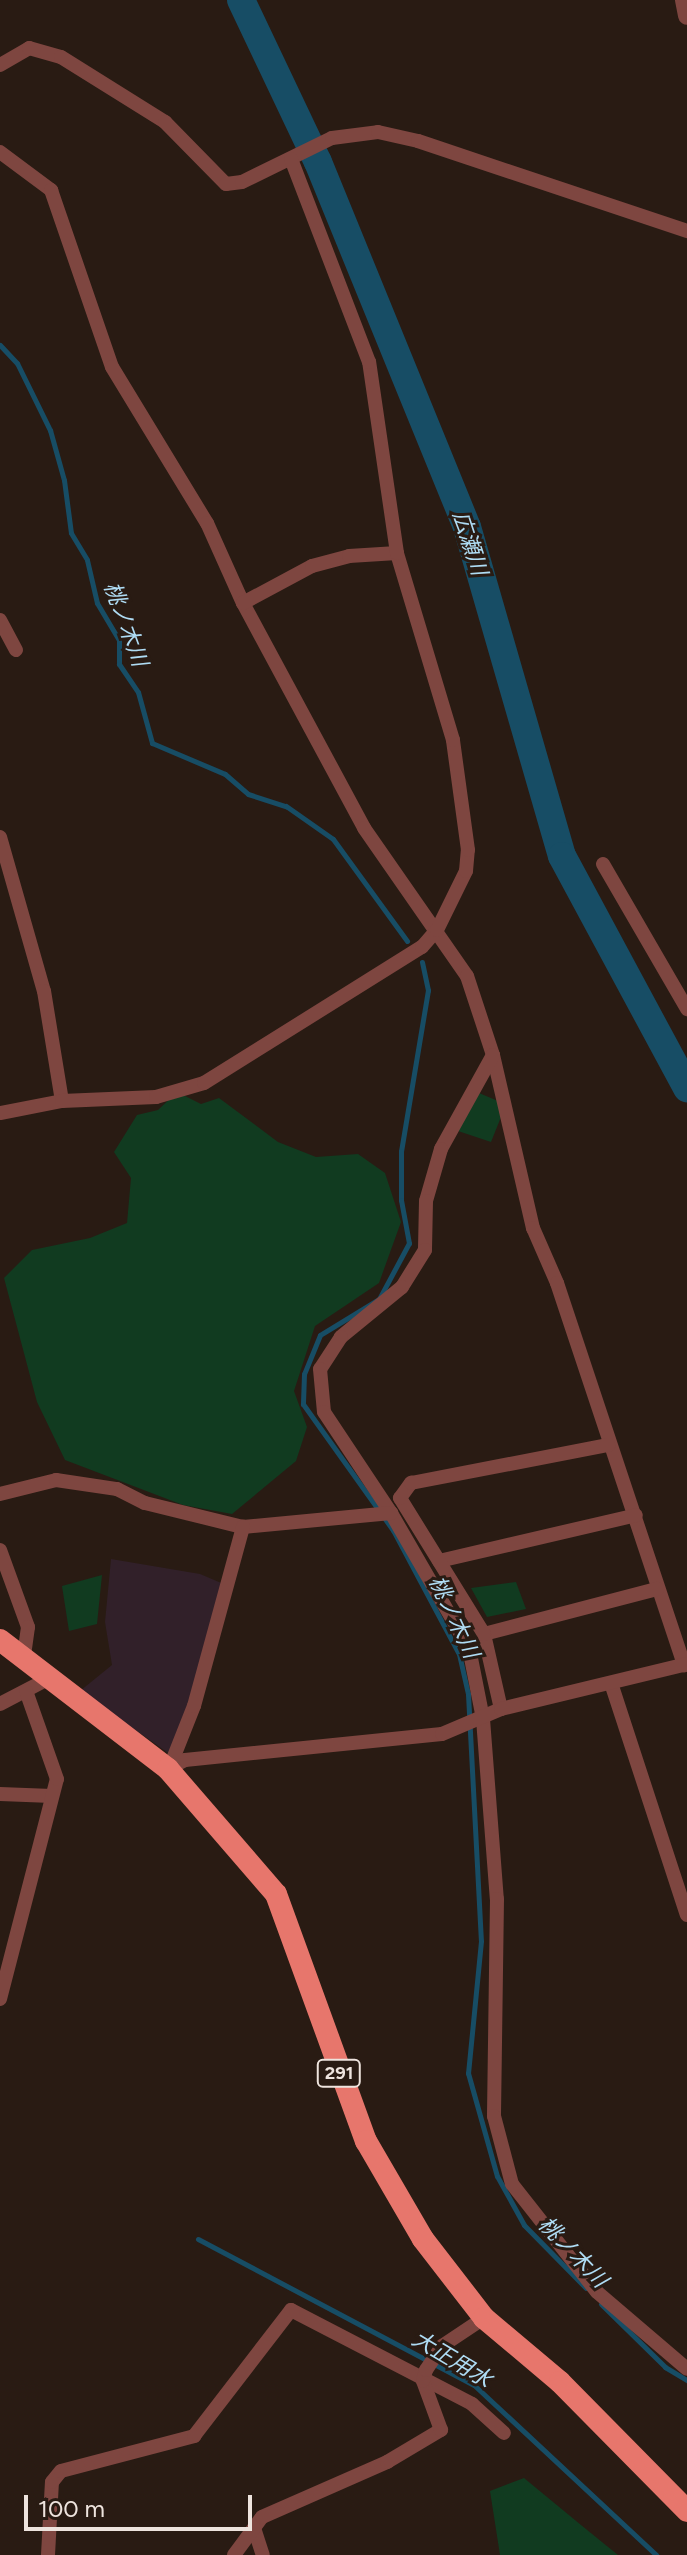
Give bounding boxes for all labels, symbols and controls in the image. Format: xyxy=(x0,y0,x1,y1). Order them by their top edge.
water label: 広瀬川 xyxy=(447,508,493,578)
water label: 桃ノ木川 xyxy=(99,578,153,670)
water label: 桃ノ木川 xyxy=(423,1572,485,1662)
road number: 291 xyxy=(315,2059,363,2087)
water label: 桃ノ木川 xyxy=(533,2211,613,2293)
water label: 大正用水 xyxy=(407,2325,497,2393)
scale bar xyxy=(28,2479,256,2529)
text: 100 m xyxy=(38,2494,105,2523)

